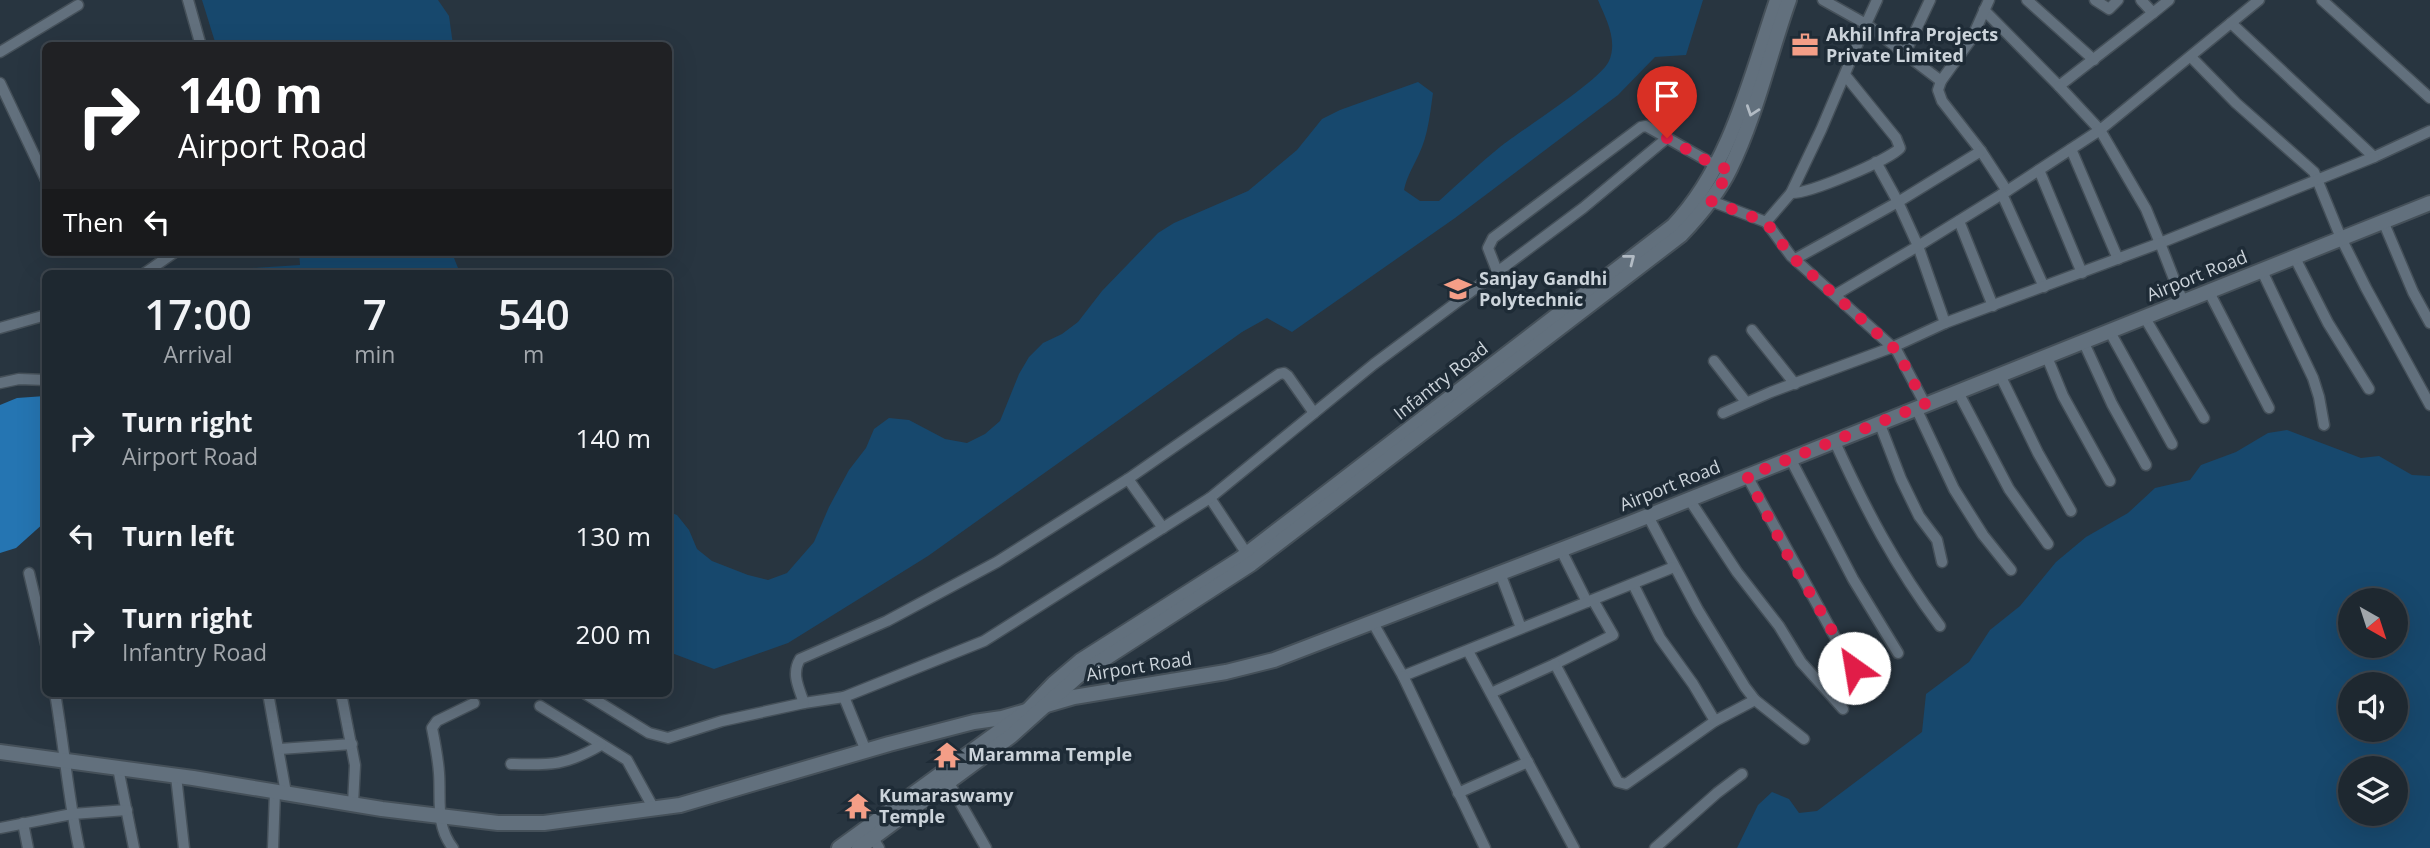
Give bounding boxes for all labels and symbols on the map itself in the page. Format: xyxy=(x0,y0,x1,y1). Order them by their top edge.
place label: Akhil Infra Projects Private Limited xyxy=(1826,22,1998,67)
office icon: Akhil Infra Projects Private Limited xyxy=(1790,30,1820,60)
pin xyxy=(1637,66,1697,138)
one-way arrow xyxy=(1746,105,1760,117)
street label: Airport Road xyxy=(2143,244,2251,306)
one-way arrow xyxy=(1623,255,1635,268)
place label: Sanjay Gandhi Polytechnic xyxy=(1479,266,1607,311)
school or university icon: Sanjay Gandhi Polytechnic xyxy=(1443,274,1473,304)
street label: Infantry Road xyxy=(1388,336,1493,425)
street label: Airport Road xyxy=(1616,454,1724,516)
north arrow xyxy=(2338,588,2408,658)
position arrow xyxy=(1817,631,1891,705)
street label: Airport Road xyxy=(1084,646,1193,686)
temple icon: Maramma Temple xyxy=(932,740,962,770)
place label: Maramma Temple xyxy=(968,742,1132,766)
place label: Kumaraswamy Temple xyxy=(879,783,1014,828)
temple icon: Kumaraswamy Temple xyxy=(843,791,873,821)

